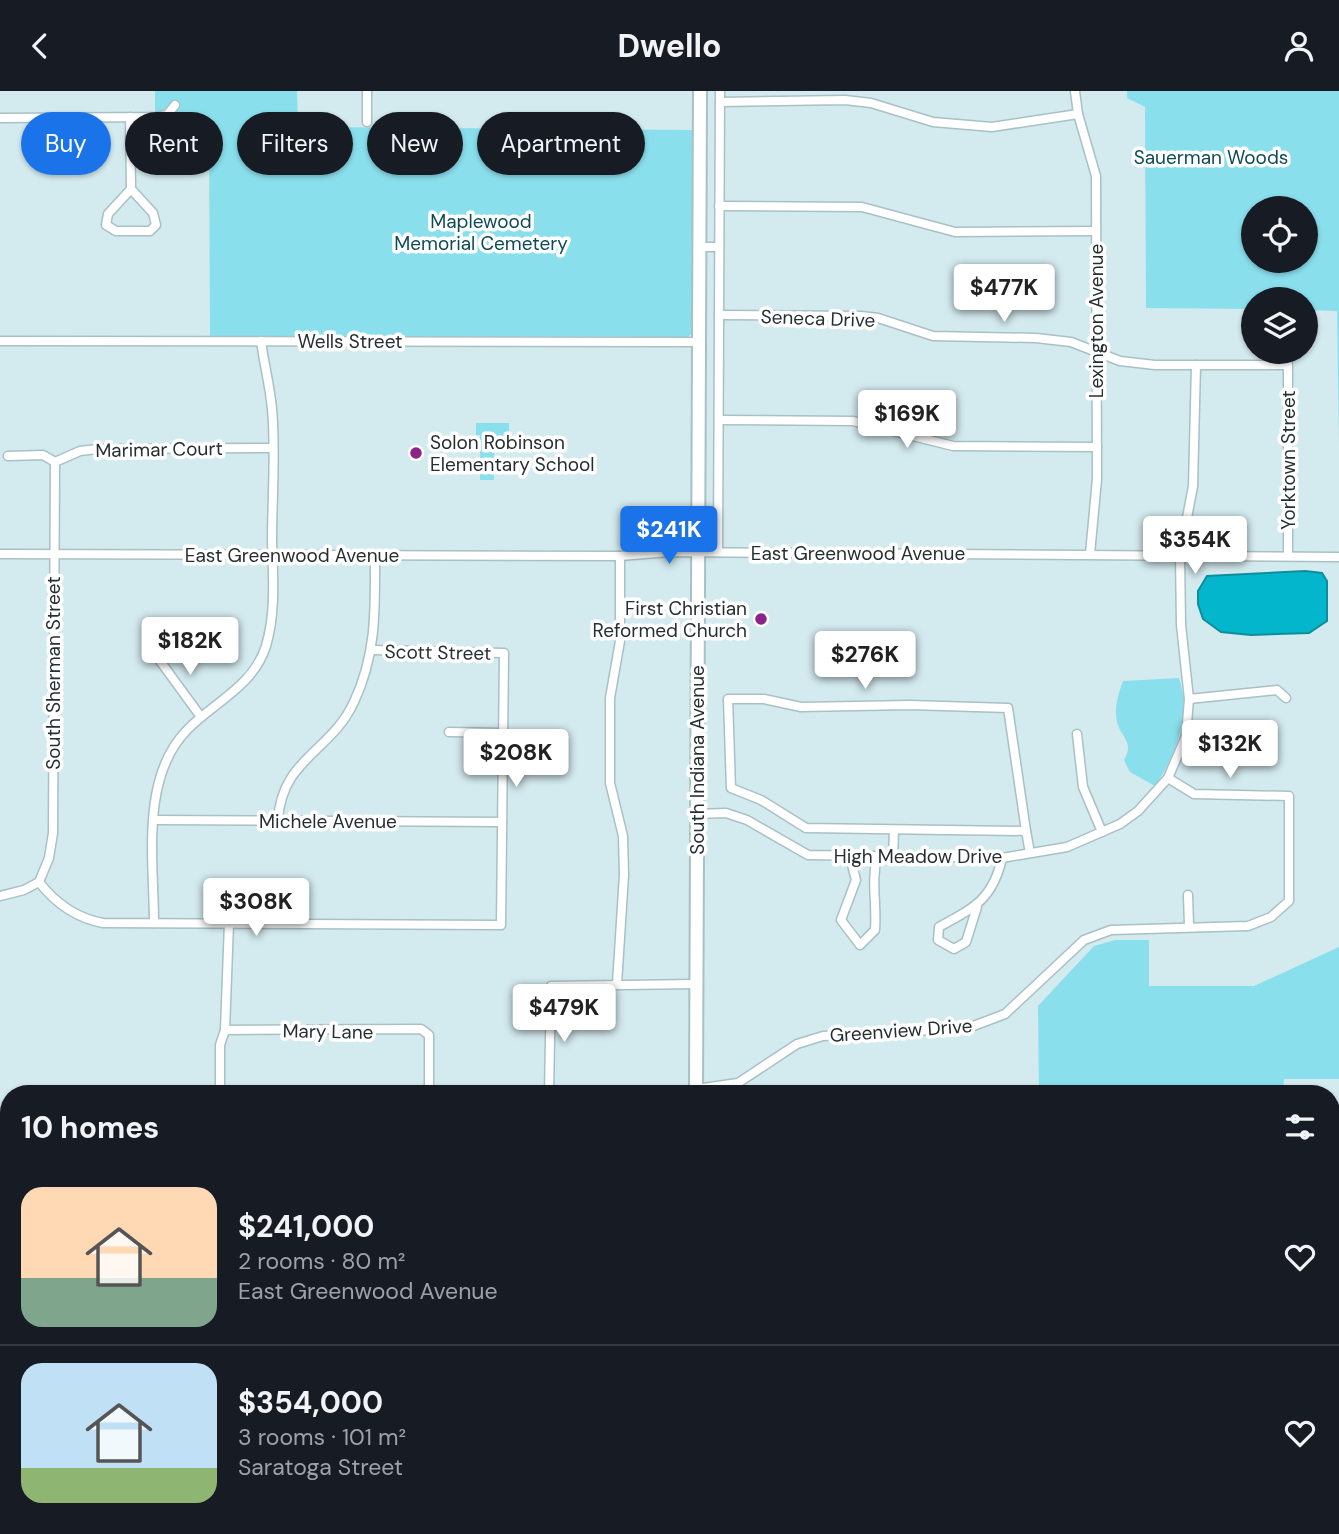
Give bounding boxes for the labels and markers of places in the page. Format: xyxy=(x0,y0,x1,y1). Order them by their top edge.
pin: $477K xyxy=(955,265,1053,324)
pin: $169K xyxy=(858,391,956,450)
place label: Solon Robinson Elementary School xyxy=(430,430,594,477)
marker: Solon Robinson Elementary School xyxy=(408,445,424,461)
pin: $241K xyxy=(620,507,718,566)
pin: $354K xyxy=(1146,517,1244,576)
place label: First Christian Reformed Church xyxy=(593,596,747,643)
marker: First Christian Reformed Church xyxy=(753,611,769,627)
pin: $182K xyxy=(141,617,239,677)
pin: $276K xyxy=(816,631,914,691)
pin: $132K xyxy=(1181,721,1279,780)
pin: $208K xyxy=(467,729,565,789)
pin: $308K xyxy=(207,879,305,938)
pin: $479K xyxy=(515,985,613,1044)

